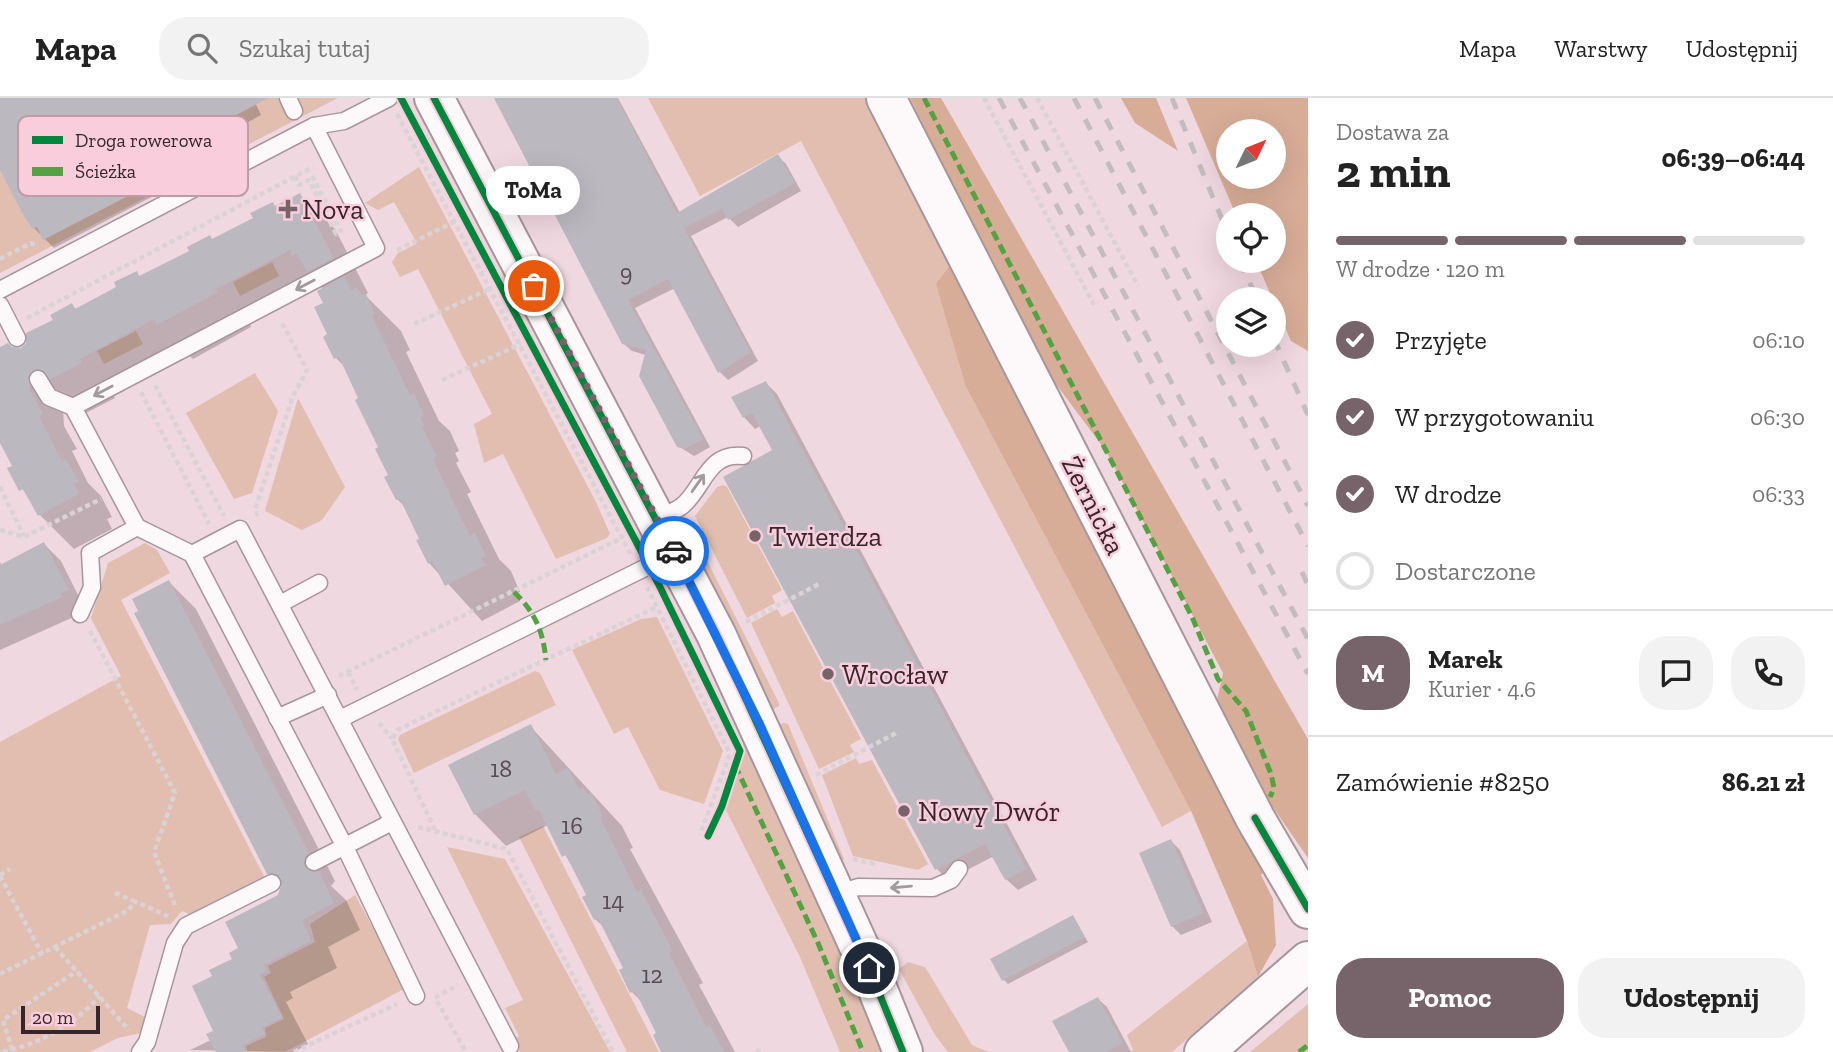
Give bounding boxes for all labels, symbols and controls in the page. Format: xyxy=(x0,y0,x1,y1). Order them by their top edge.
search box xyxy=(159,17,649,80)
text: Mapa xyxy=(35,29,117,68)
icon: search xyxy=(183,29,221,67)
text: Szukaj tutaj xyxy=(239,32,371,64)
text: Mapa xyxy=(1459,34,1516,63)
text: Warstwy xyxy=(1554,34,1648,63)
text: Udostępnij xyxy=(1686,34,1798,63)
legend xyxy=(18,116,248,196)
text: Dostawa za xyxy=(1336,118,1449,146)
north arrow xyxy=(1216,119,1286,189)
map controls xyxy=(1216,119,1286,357)
text: Droga rowerowa xyxy=(75,129,212,152)
text: 06:39–06:44 xyxy=(1662,142,1805,174)
text: 2 min xyxy=(1336,144,1451,199)
text: Ścieżka xyxy=(75,160,136,183)
callout: ToMa xyxy=(487,167,581,216)
text: ToMa xyxy=(504,176,562,204)
place label: Nova xyxy=(302,193,364,226)
marker: Nova xyxy=(280,201,296,217)
button: locate xyxy=(1216,203,1286,273)
text: W drodze · 120 m xyxy=(1336,255,1505,283)
pin xyxy=(504,256,564,316)
house number: 9 xyxy=(620,258,632,287)
icon: bag xyxy=(515,267,553,305)
one-way arrow xyxy=(295,279,315,293)
button: layers xyxy=(1216,287,1286,357)
icon: check xyxy=(1336,321,1374,359)
text: Przyjęte xyxy=(1395,324,1487,356)
text: 06:10 xyxy=(1752,326,1805,354)
one-way arrow xyxy=(93,385,114,399)
icon: check xyxy=(1336,398,1374,436)
text: W przygotowaniu xyxy=(1395,401,1594,433)
text: 06:30 xyxy=(1750,403,1805,431)
street label: Żernicka xyxy=(1055,451,1133,560)
one-way arrow xyxy=(691,474,705,493)
icon: check xyxy=(1336,475,1374,513)
text: W drodze xyxy=(1395,478,1501,510)
text: 06:33 xyxy=(1752,480,1805,508)
courier xyxy=(639,516,709,586)
place label: Twierdza xyxy=(769,520,882,553)
marker: Twierdza xyxy=(747,528,763,544)
icon: car xyxy=(655,532,693,570)
text: Dostarczone xyxy=(1395,555,1536,587)
button: chat xyxy=(1639,636,1713,710)
button: phone xyxy=(1731,636,1805,710)
text: Marek xyxy=(1428,643,1503,675)
text: M xyxy=(1361,657,1385,689)
place label: Wrocław xyxy=(842,658,949,691)
marker: Wrocław xyxy=(820,666,836,682)
text: Kurier · 4.6 xyxy=(1428,675,1536,703)
house number: 18 xyxy=(490,754,512,783)
text: Zamówienie #8250 xyxy=(1336,766,1550,798)
text: 86.21 zł xyxy=(1722,766,1805,798)
place label: Nowy Dwór xyxy=(918,795,1061,828)
marker: Nowy Dwór xyxy=(896,803,912,819)
house number: 16 xyxy=(561,811,583,840)
one-way arrow xyxy=(890,881,913,894)
house number: 14 xyxy=(602,886,624,915)
pin xyxy=(839,938,899,998)
icon: home xyxy=(850,949,888,987)
button: Pomoc xyxy=(1336,958,1564,1038)
button: Udostępnij xyxy=(1578,958,1805,1038)
house number: 12 xyxy=(641,960,663,989)
scale bar xyxy=(21,1003,100,1035)
text: 20 m xyxy=(32,1006,73,1029)

